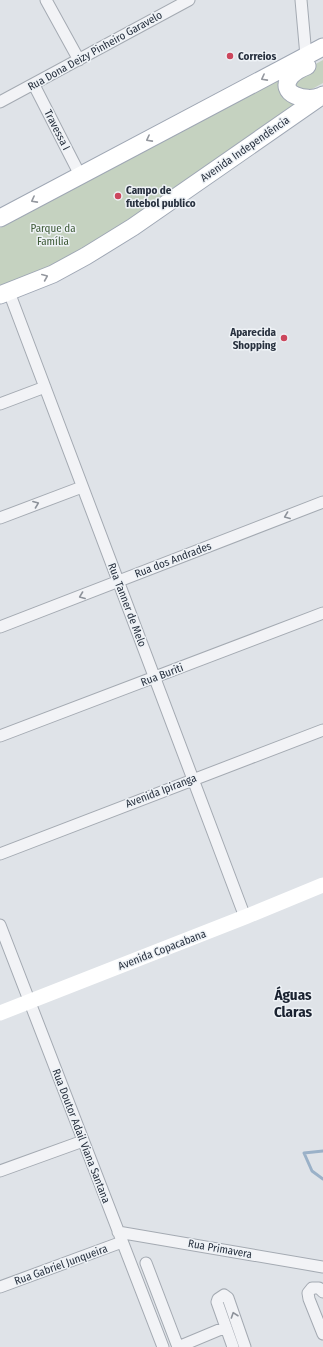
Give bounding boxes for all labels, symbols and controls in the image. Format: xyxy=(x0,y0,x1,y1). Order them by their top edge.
street label: Rua Dona Deizy Pinheiro Garavelo xyxy=(26,8,165,93)
place label: Correios xyxy=(238,50,276,63)
marker: Correios xyxy=(225,51,235,61)
one-way arrow xyxy=(261,74,268,81)
street label: Travessa I xyxy=(41,108,73,152)
street label: Avenida Independência xyxy=(198,113,292,185)
one-way arrow xyxy=(146,134,153,142)
place label: Campo de futebol publico xyxy=(126,184,196,210)
marker: Campo de futebol publico xyxy=(113,191,123,201)
one-way arrow xyxy=(31,195,38,203)
park label: Parque da Família xyxy=(30,222,76,248)
one-way arrow xyxy=(40,274,48,282)
place label: Aparecida Shopping xyxy=(229,326,277,352)
marker: Aparecida Shopping xyxy=(279,333,289,343)
one-way arrow xyxy=(33,501,40,509)
one-way arrow xyxy=(283,511,290,519)
street label: Rua dos Andrades xyxy=(133,539,213,581)
street label: Rua Tanner de Melo xyxy=(105,561,149,649)
one-way arrow xyxy=(78,591,85,599)
street label: Rua Buriti xyxy=(139,661,185,689)
street label: Avenida Ipiranga xyxy=(124,771,198,811)
street label: Avenida Copacabana xyxy=(116,927,208,973)
district label: Águas Claras xyxy=(273,986,313,1021)
street label: Rua Doutor Adail Viana Santana xyxy=(49,1067,113,1205)
street label: Rua Primavera xyxy=(187,1237,253,1261)
street label: Rua Gabriel Junqueira xyxy=(13,1242,109,1288)
one-way arrow xyxy=(230,1312,238,1319)

